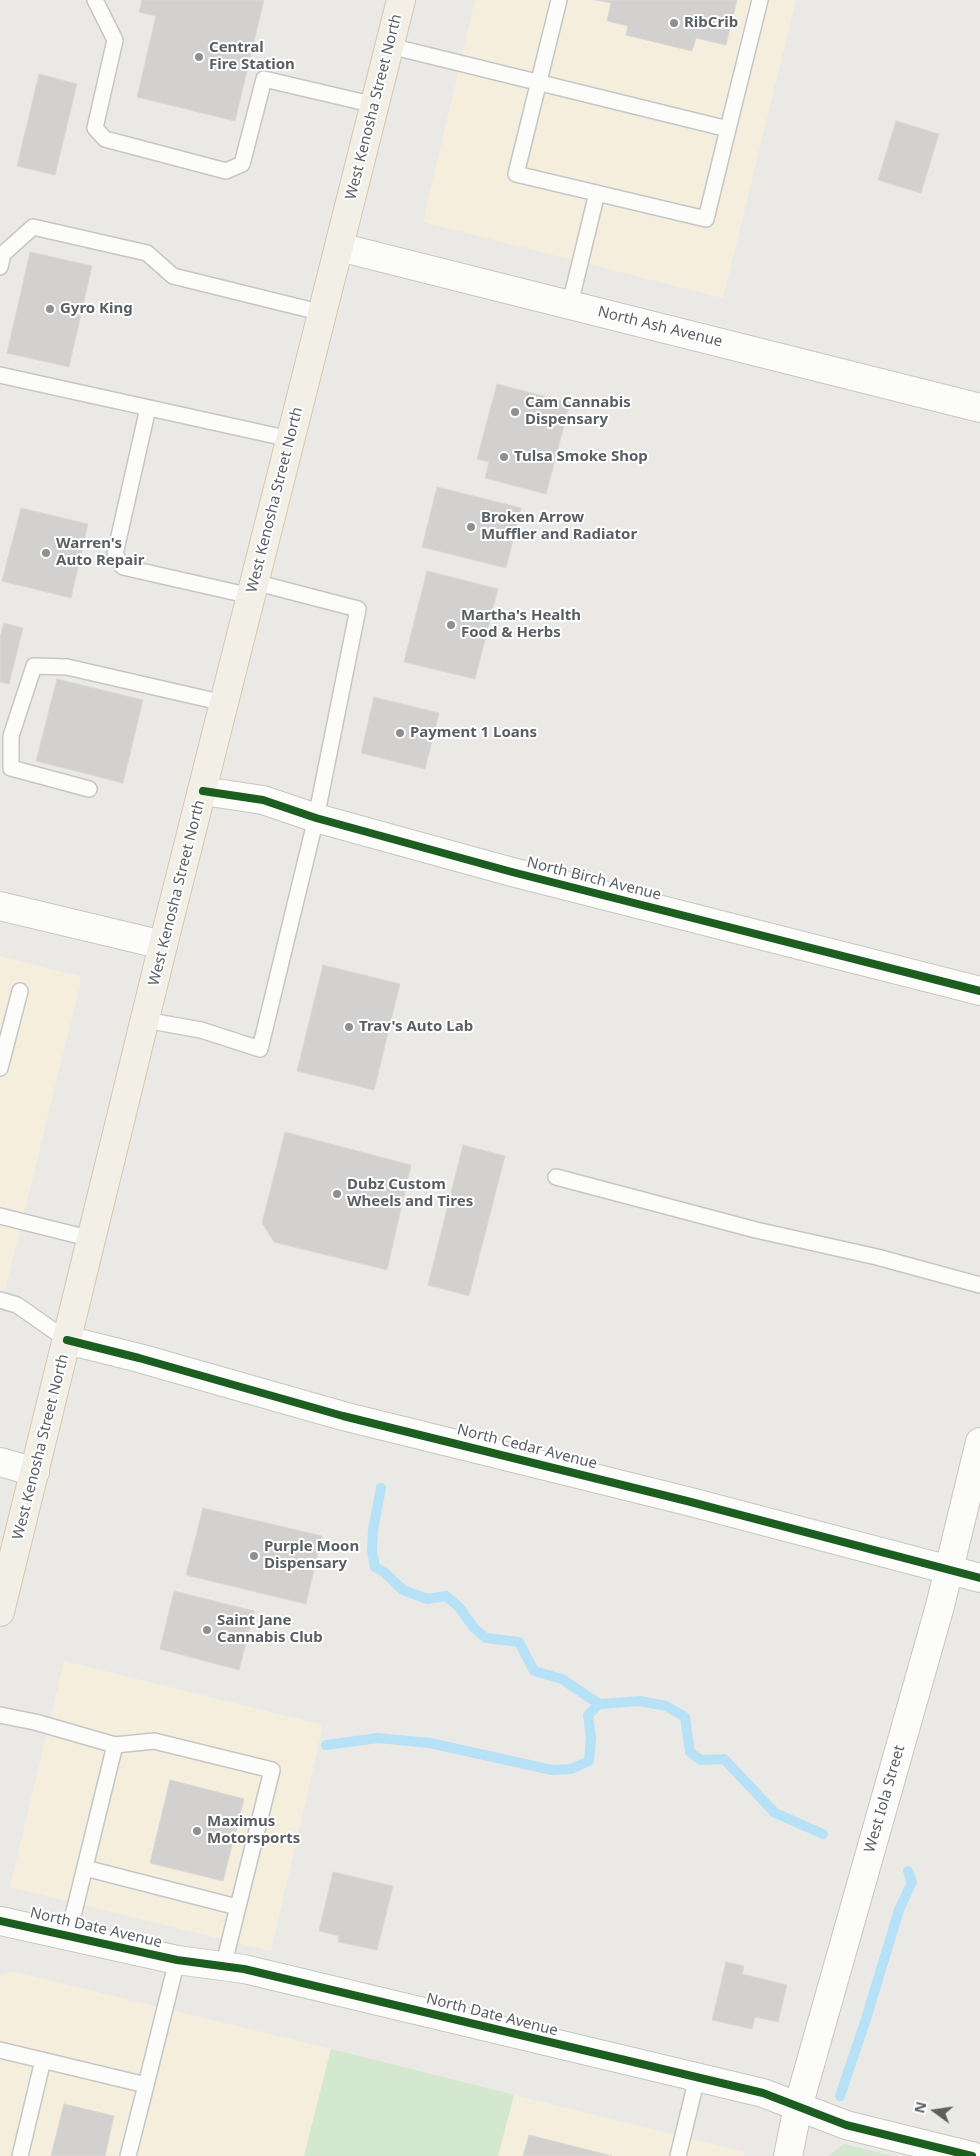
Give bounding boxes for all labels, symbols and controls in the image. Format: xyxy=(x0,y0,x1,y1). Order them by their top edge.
street label: West Kenosha Street North xyxy=(342,12,406,202)
place label: RibCrib xyxy=(684,14,738,32)
marker: RibCrib xyxy=(668,17,680,29)
place label: Central Fire Station xyxy=(209,39,295,74)
marker: Central Fire Station xyxy=(193,51,205,63)
place label: Gyro King xyxy=(60,300,133,318)
marker: Gyro King xyxy=(44,303,56,315)
street label: North Ash Avenue xyxy=(596,303,724,351)
place label: Cam Cannabis Dispensary xyxy=(525,394,631,429)
street label: West Kenosha Street North xyxy=(243,405,307,595)
marker: Cam Cannabis Dispensary xyxy=(509,406,521,418)
place label: Tulsa Smoke Shop xyxy=(514,448,648,466)
marker: Tulsa Smoke Shop xyxy=(498,451,510,463)
place label: Broken Arrow Muffler and Radiator xyxy=(481,509,637,544)
marker: Broken Arrow Muffler and Radiator xyxy=(465,521,477,533)
place label: Warren's Auto Repair xyxy=(56,535,144,570)
marker: Warren's Auto Repair xyxy=(40,547,52,559)
place label: Martha's Health Food & Herbs xyxy=(461,607,581,642)
marker: Martha's Health Food & Herbs xyxy=(445,619,457,631)
place label: Payment 1 Loans xyxy=(410,724,537,742)
marker: Payment 1 Loans xyxy=(394,727,406,739)
street label: West Kenosha Street North xyxy=(145,798,209,988)
street label: North Birch Avenue xyxy=(525,854,663,904)
place label: Trav's Auto Lab xyxy=(359,1018,473,1036)
marker: Trav's Auto Lab xyxy=(343,1021,355,1033)
place label: Dubz Custom Wheels and Tires xyxy=(347,1176,473,1211)
marker: Dubz Custom Wheels and Tires xyxy=(331,1188,343,1200)
street label: West Kenosha Street North xyxy=(9,1352,73,1542)
street label: North Cedar Avenue xyxy=(455,1421,599,1473)
place label: Purple Moon Dispensary xyxy=(264,1538,359,1573)
marker: Purple Moon Dispensary xyxy=(248,1550,260,1562)
place label: Saint Jane Cannabis Club xyxy=(217,1612,323,1647)
marker: Saint Jane Cannabis Club xyxy=(201,1624,213,1636)
street label: West Iola Street xyxy=(861,1743,909,1855)
place label: Maximus Motorsports xyxy=(207,1813,300,1848)
marker: Maximus Motorsports xyxy=(191,1825,203,1837)
street label: North Date Avenue xyxy=(28,1904,164,1952)
street label: North Date Avenue xyxy=(424,1990,560,2040)
north arrow xyxy=(910,2086,960,2136)
text: N xyxy=(909,2099,931,2115)

